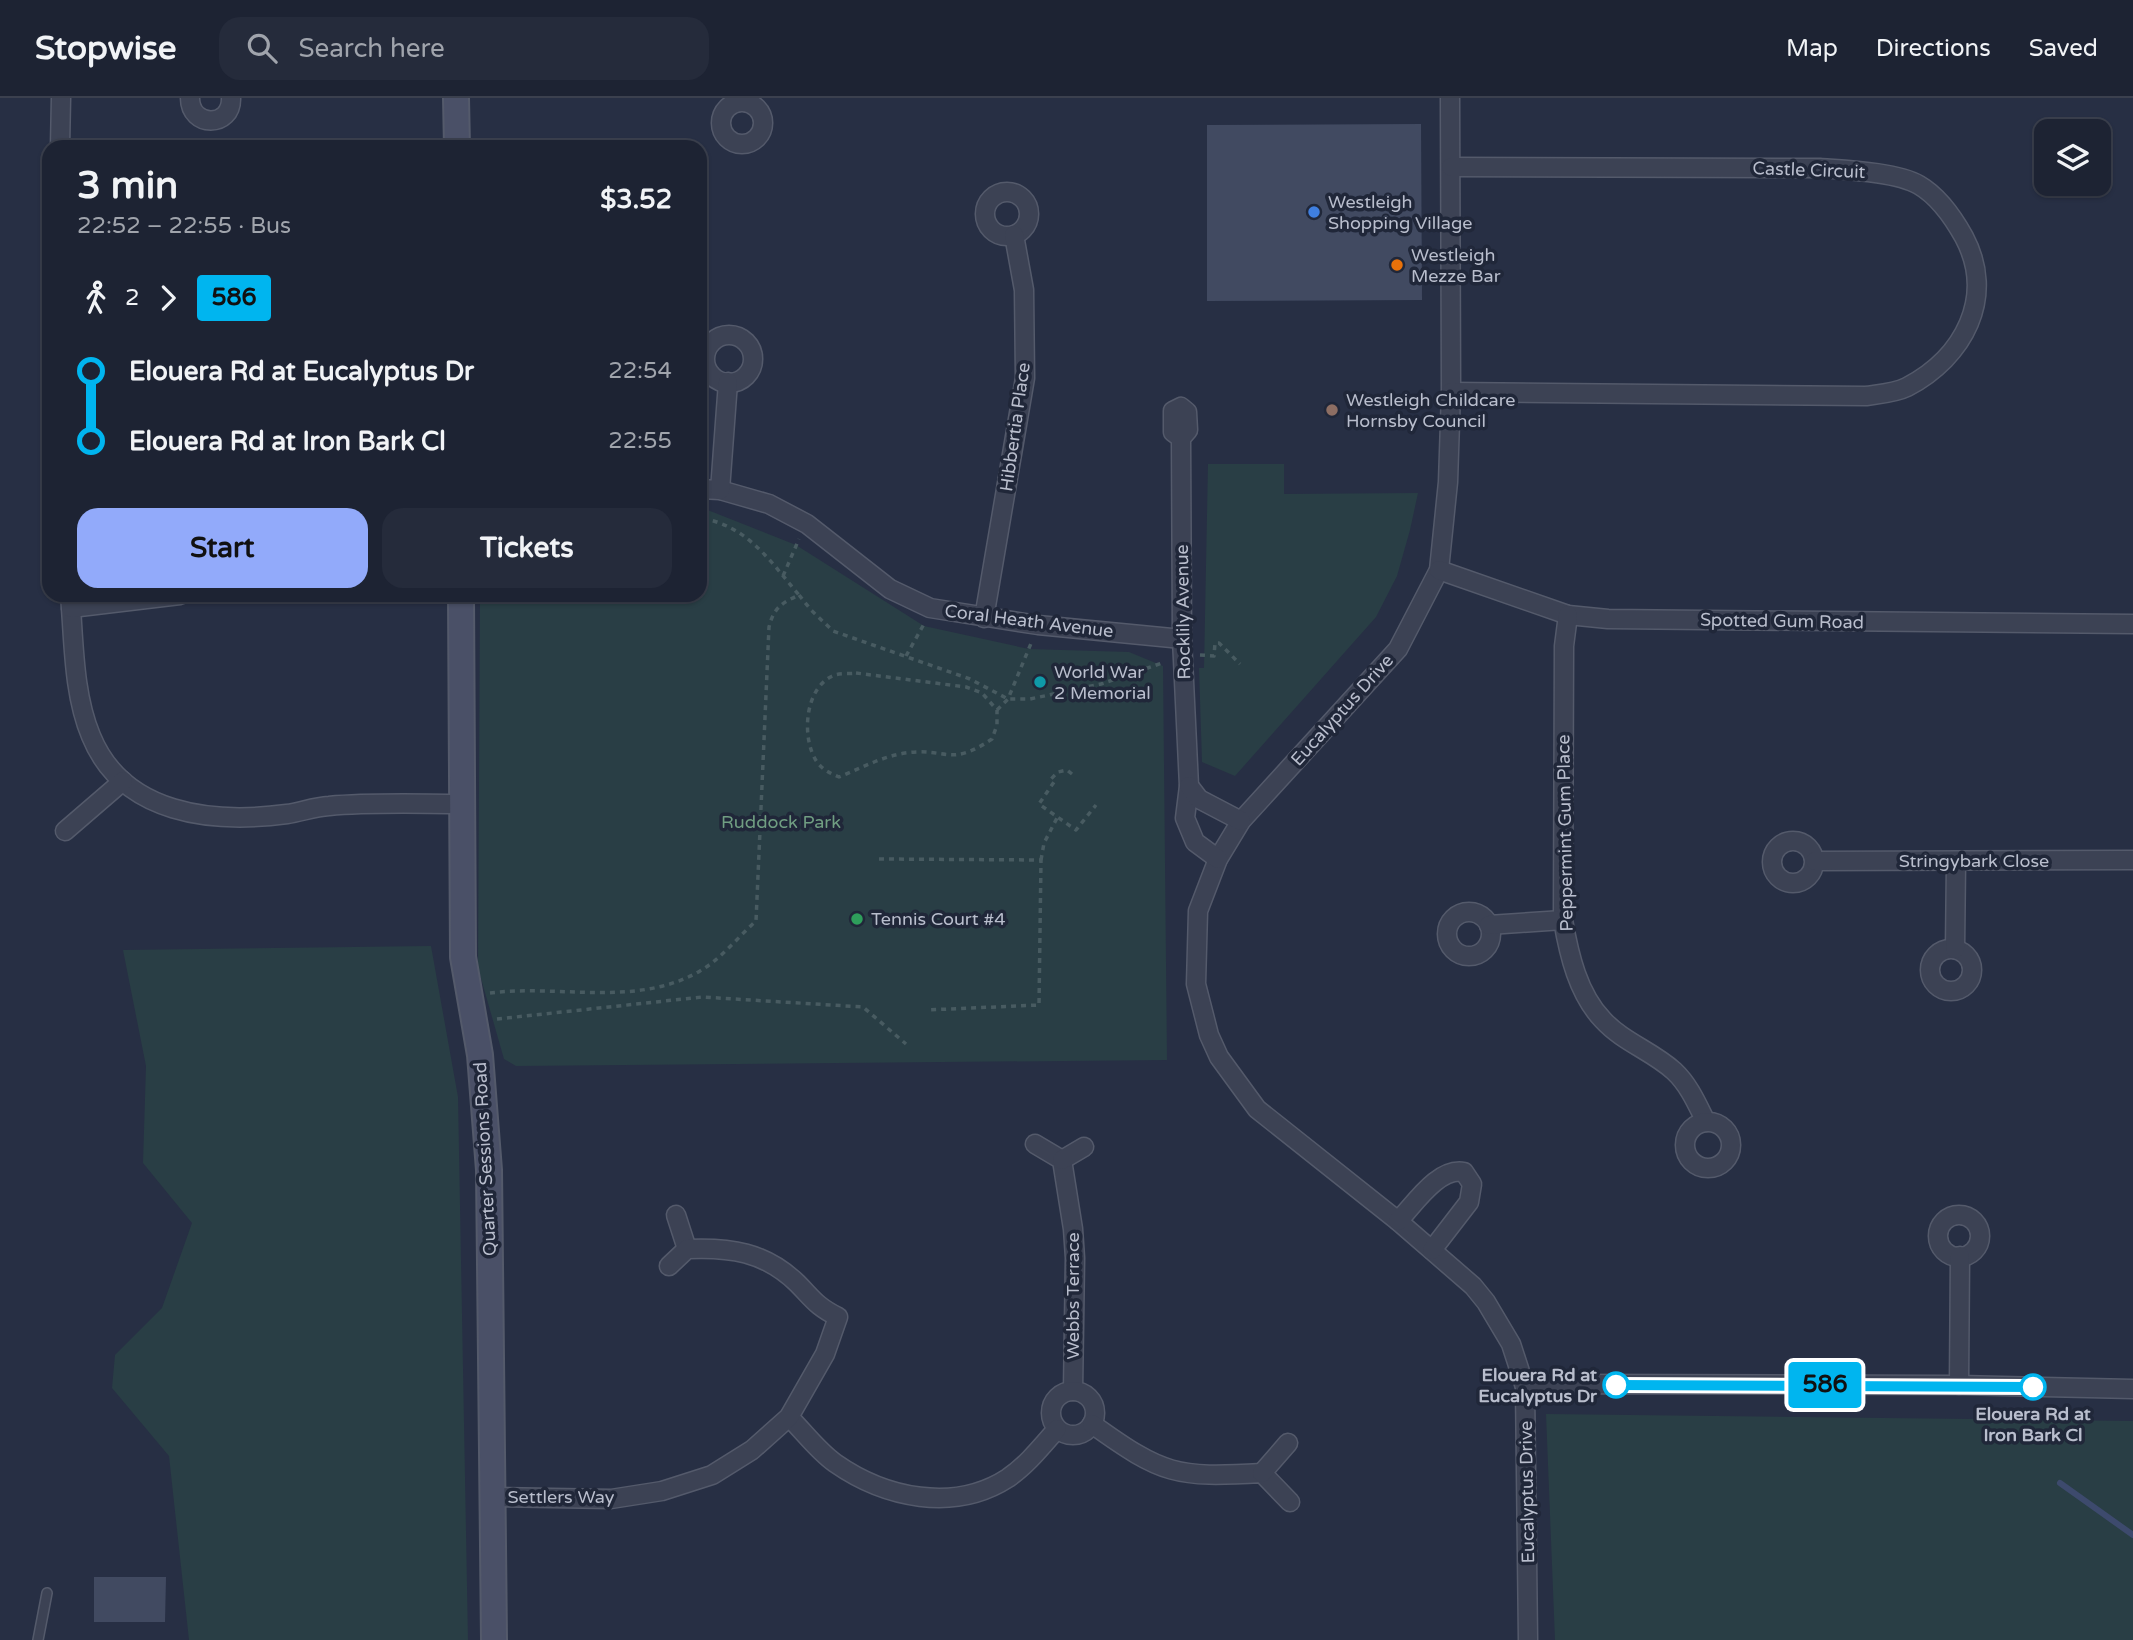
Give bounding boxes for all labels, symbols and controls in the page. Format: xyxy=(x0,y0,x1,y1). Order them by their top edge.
search box xyxy=(219,17,709,80)
text: Stopwise xyxy=(35,29,177,68)
icon: search xyxy=(243,29,281,67)
text: Search here xyxy=(299,33,445,64)
text: Map xyxy=(1786,34,1838,63)
text: Directions xyxy=(1876,34,1991,63)
text: Saved xyxy=(2029,34,2098,63)
map controls xyxy=(2034,119,2111,196)
button: layers xyxy=(2034,119,2111,196)
street label: Castle Circuit xyxy=(1752,157,1866,183)
text: 3 min xyxy=(77,163,178,209)
text: $3.52 xyxy=(600,184,672,215)
place label: Westleigh Shopping Village xyxy=(1328,191,1472,234)
marker: Westleigh Shopping Village xyxy=(1306,204,1322,220)
text: 22:52 – 22:55 · Bus xyxy=(77,212,291,240)
place label: Westleigh Mezze Bar xyxy=(1411,244,1501,287)
marker: Westleigh Mezze Bar xyxy=(1389,257,1405,273)
icon: walk xyxy=(77,279,115,317)
icon: forward xyxy=(149,279,187,317)
text: 586 xyxy=(211,283,257,312)
text: 2 xyxy=(125,284,139,312)
text: Elouera Rd at Eucalyptus Dr xyxy=(129,356,474,387)
text: 22:54 xyxy=(608,357,672,385)
street label: Hibbertia Place xyxy=(995,361,1035,493)
place label: Westleigh Childcare Hornsby Council xyxy=(1346,389,1516,432)
marker: Westleigh Childcare Hornsby Council xyxy=(1324,402,1340,418)
text: Elouera Rd at Iron Bark Cl xyxy=(129,426,446,457)
text: 22:55 xyxy=(608,427,672,455)
button: Start xyxy=(77,508,368,588)
button: Tickets xyxy=(382,508,672,588)
street label: Rocklily Avenue xyxy=(1171,544,1195,680)
street label: Coral Heath Avenue xyxy=(943,600,1115,642)
street label: Spotted Gum Road xyxy=(1700,609,1864,633)
street label: Eucalyptus Drive xyxy=(1286,650,1398,770)
place label: World War 2 Memorial xyxy=(1054,661,1151,704)
marker: World War 2 Memorial xyxy=(1032,674,1048,690)
street label: Peppermint Gum Place xyxy=(1552,734,1578,932)
park label: Ruddock Park xyxy=(721,811,841,833)
street label: Stringybark Close xyxy=(1899,850,2049,872)
place label: Tennis Court #4 xyxy=(871,908,1006,930)
marker: Tennis Court #4 xyxy=(849,911,865,927)
street label: Quarter Sessions Road xyxy=(469,1061,501,1257)
street label: Webbs Terrace xyxy=(1062,1232,1084,1360)
line badge: 586 xyxy=(1785,1362,1865,1408)
place label: Elouera Rd at Eucalyptus Dr xyxy=(1478,1364,1598,1407)
text: 586 xyxy=(1802,1370,1848,1399)
marker: Elouera Rd at Eucalyptus Dr xyxy=(1603,1372,1629,1398)
marker: Elouera Rd at Iron Bark Cl xyxy=(2020,1374,2046,1400)
place label: Elouera Rd at Iron Bark Cl xyxy=(1975,1403,2091,1446)
street label: Eucalyptus Drive xyxy=(1515,1420,1539,1564)
street label: Settlers Way xyxy=(507,1486,615,1508)

